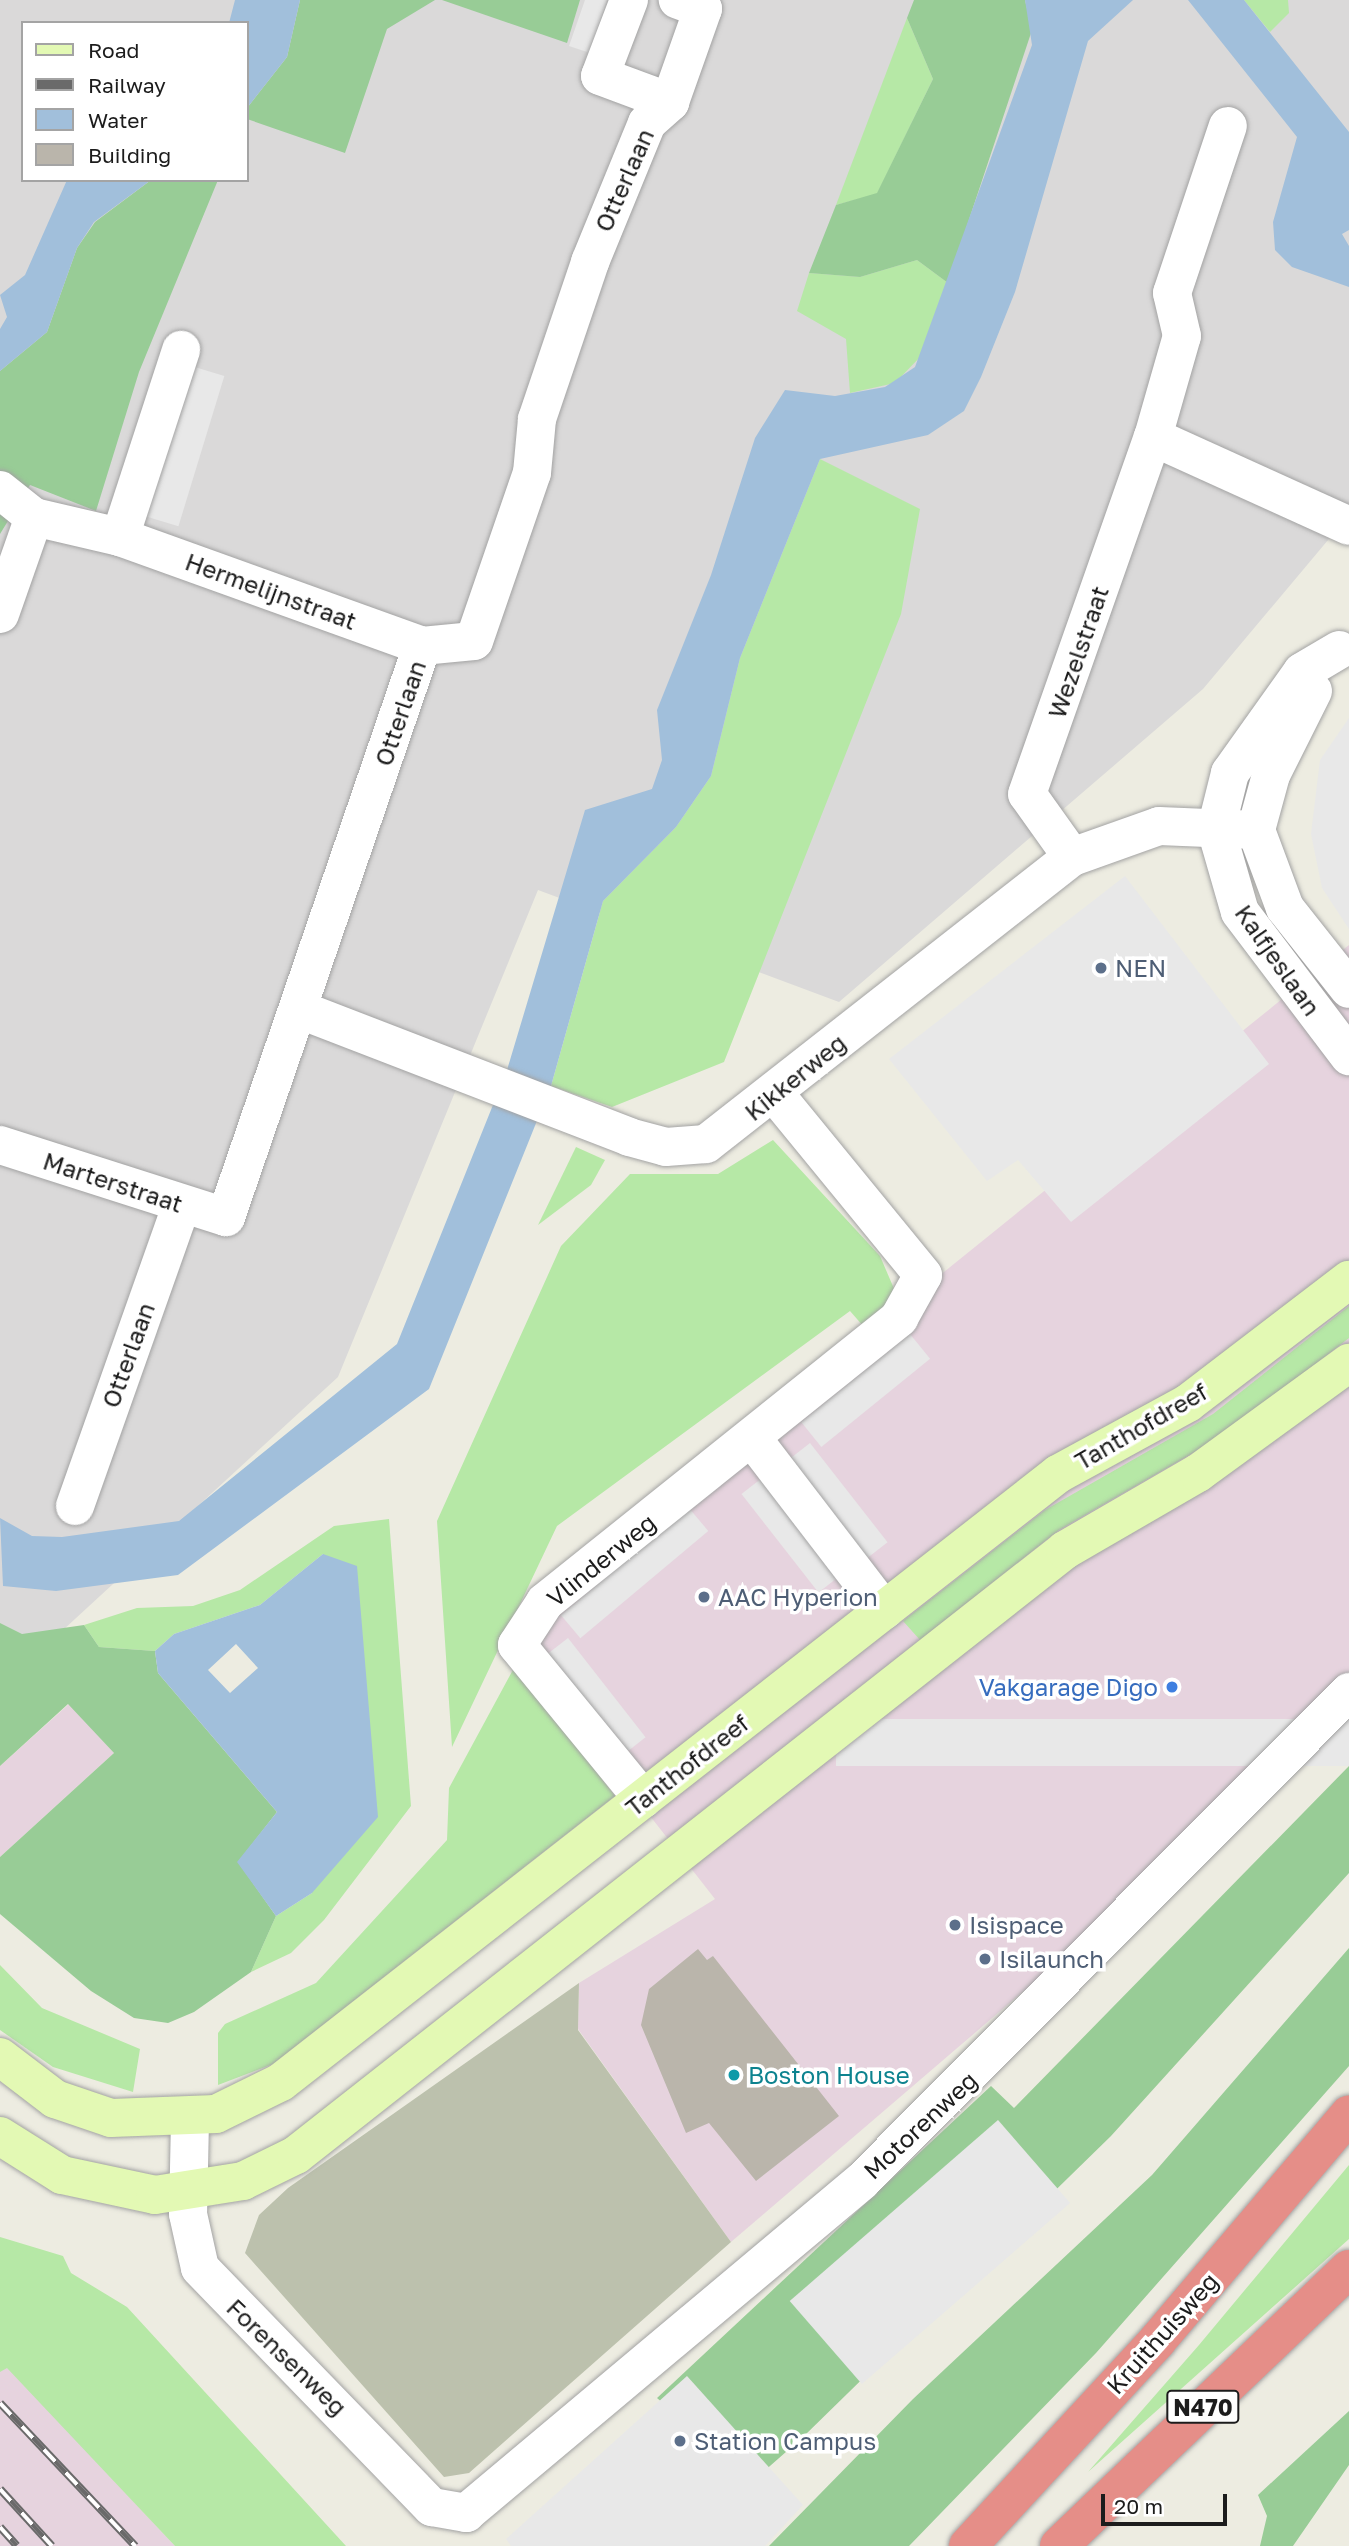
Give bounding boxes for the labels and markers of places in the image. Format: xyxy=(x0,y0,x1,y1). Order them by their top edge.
place label: NEN xyxy=(1115,954,1166,982)
marker: NEN xyxy=(1093,960,1109,976)
place label: AAC Hyperion xyxy=(718,1583,878,1611)
marker: AAC Hyperion xyxy=(696,1589,712,1605)
place label: Vakgarage Digo xyxy=(979,1673,1158,1701)
marker: Vakgarage Digo xyxy=(1164,1679,1180,1695)
place label: Isispace xyxy=(969,1911,1064,1939)
marker: Isispace xyxy=(947,1917,963,1933)
place label: Isilaunch xyxy=(999,1945,1104,1973)
marker: Isilaunch xyxy=(977,1951,993,1967)
place label: Boston House xyxy=(748,2061,910,2089)
marker: Boston House xyxy=(726,2067,742,2083)
place label: Station Campus xyxy=(694,2427,876,2455)
marker: Station Campus xyxy=(672,2433,688,2449)

